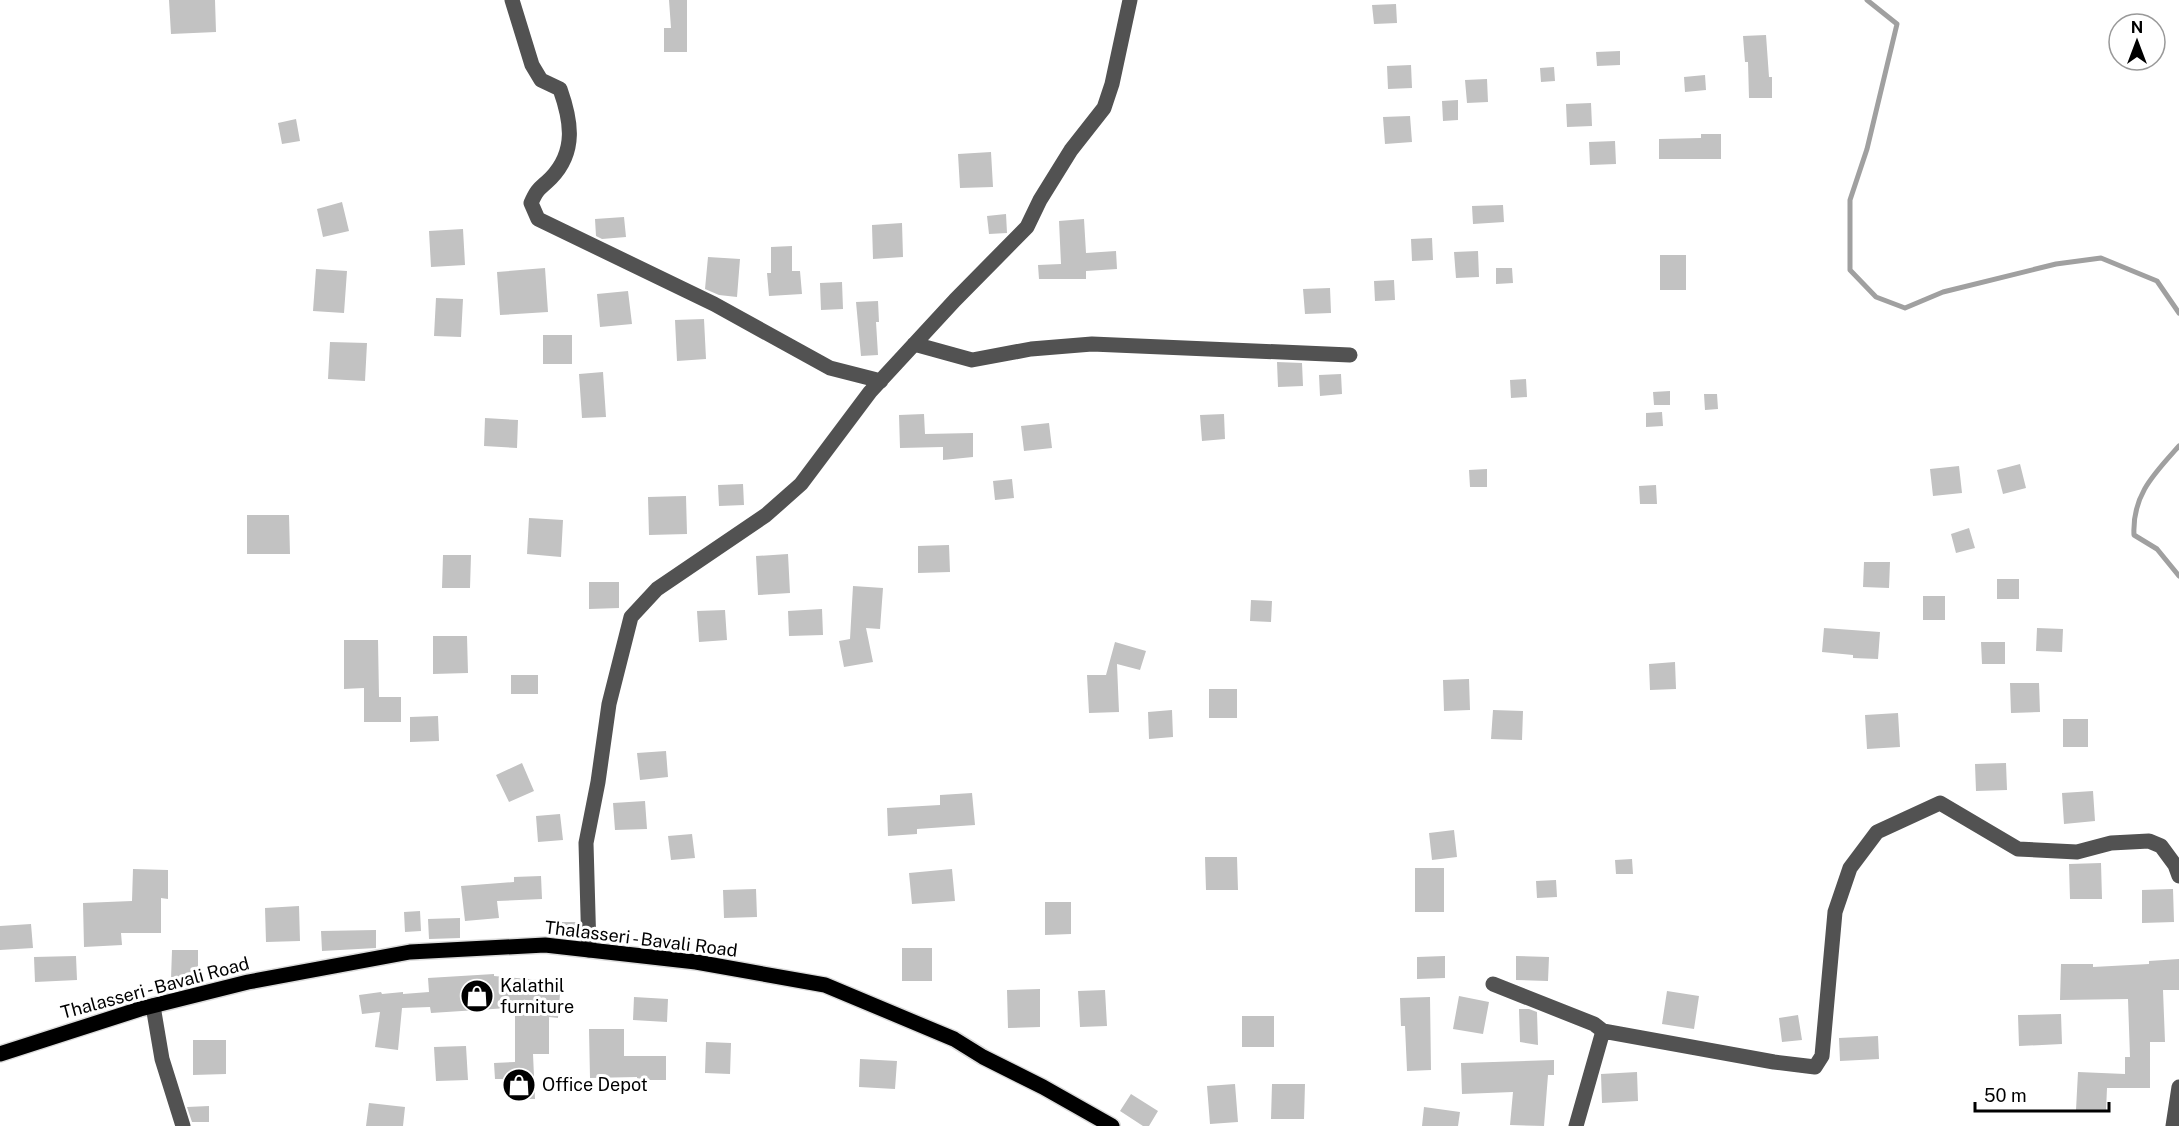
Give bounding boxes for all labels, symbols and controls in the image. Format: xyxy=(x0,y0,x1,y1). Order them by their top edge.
north arrow xyxy=(2107,12,2167,72)
text: N xyxy=(2131,18,2143,37)
street label: Thalasseri - Bavali Road xyxy=(543,916,739,961)
street label: Thalasseri - Bavali Road xyxy=(58,952,251,1023)
place label: Kalathil furniture xyxy=(500,975,574,1017)
shop icon: Kalathil furniture xyxy=(459,978,495,1014)
shop icon: Office Depot xyxy=(501,1067,537,1103)
place label: Office Depot xyxy=(542,1074,648,1095)
scale bar xyxy=(1975,1075,2108,1113)
text: 50 m xyxy=(1984,1085,2027,1106)

